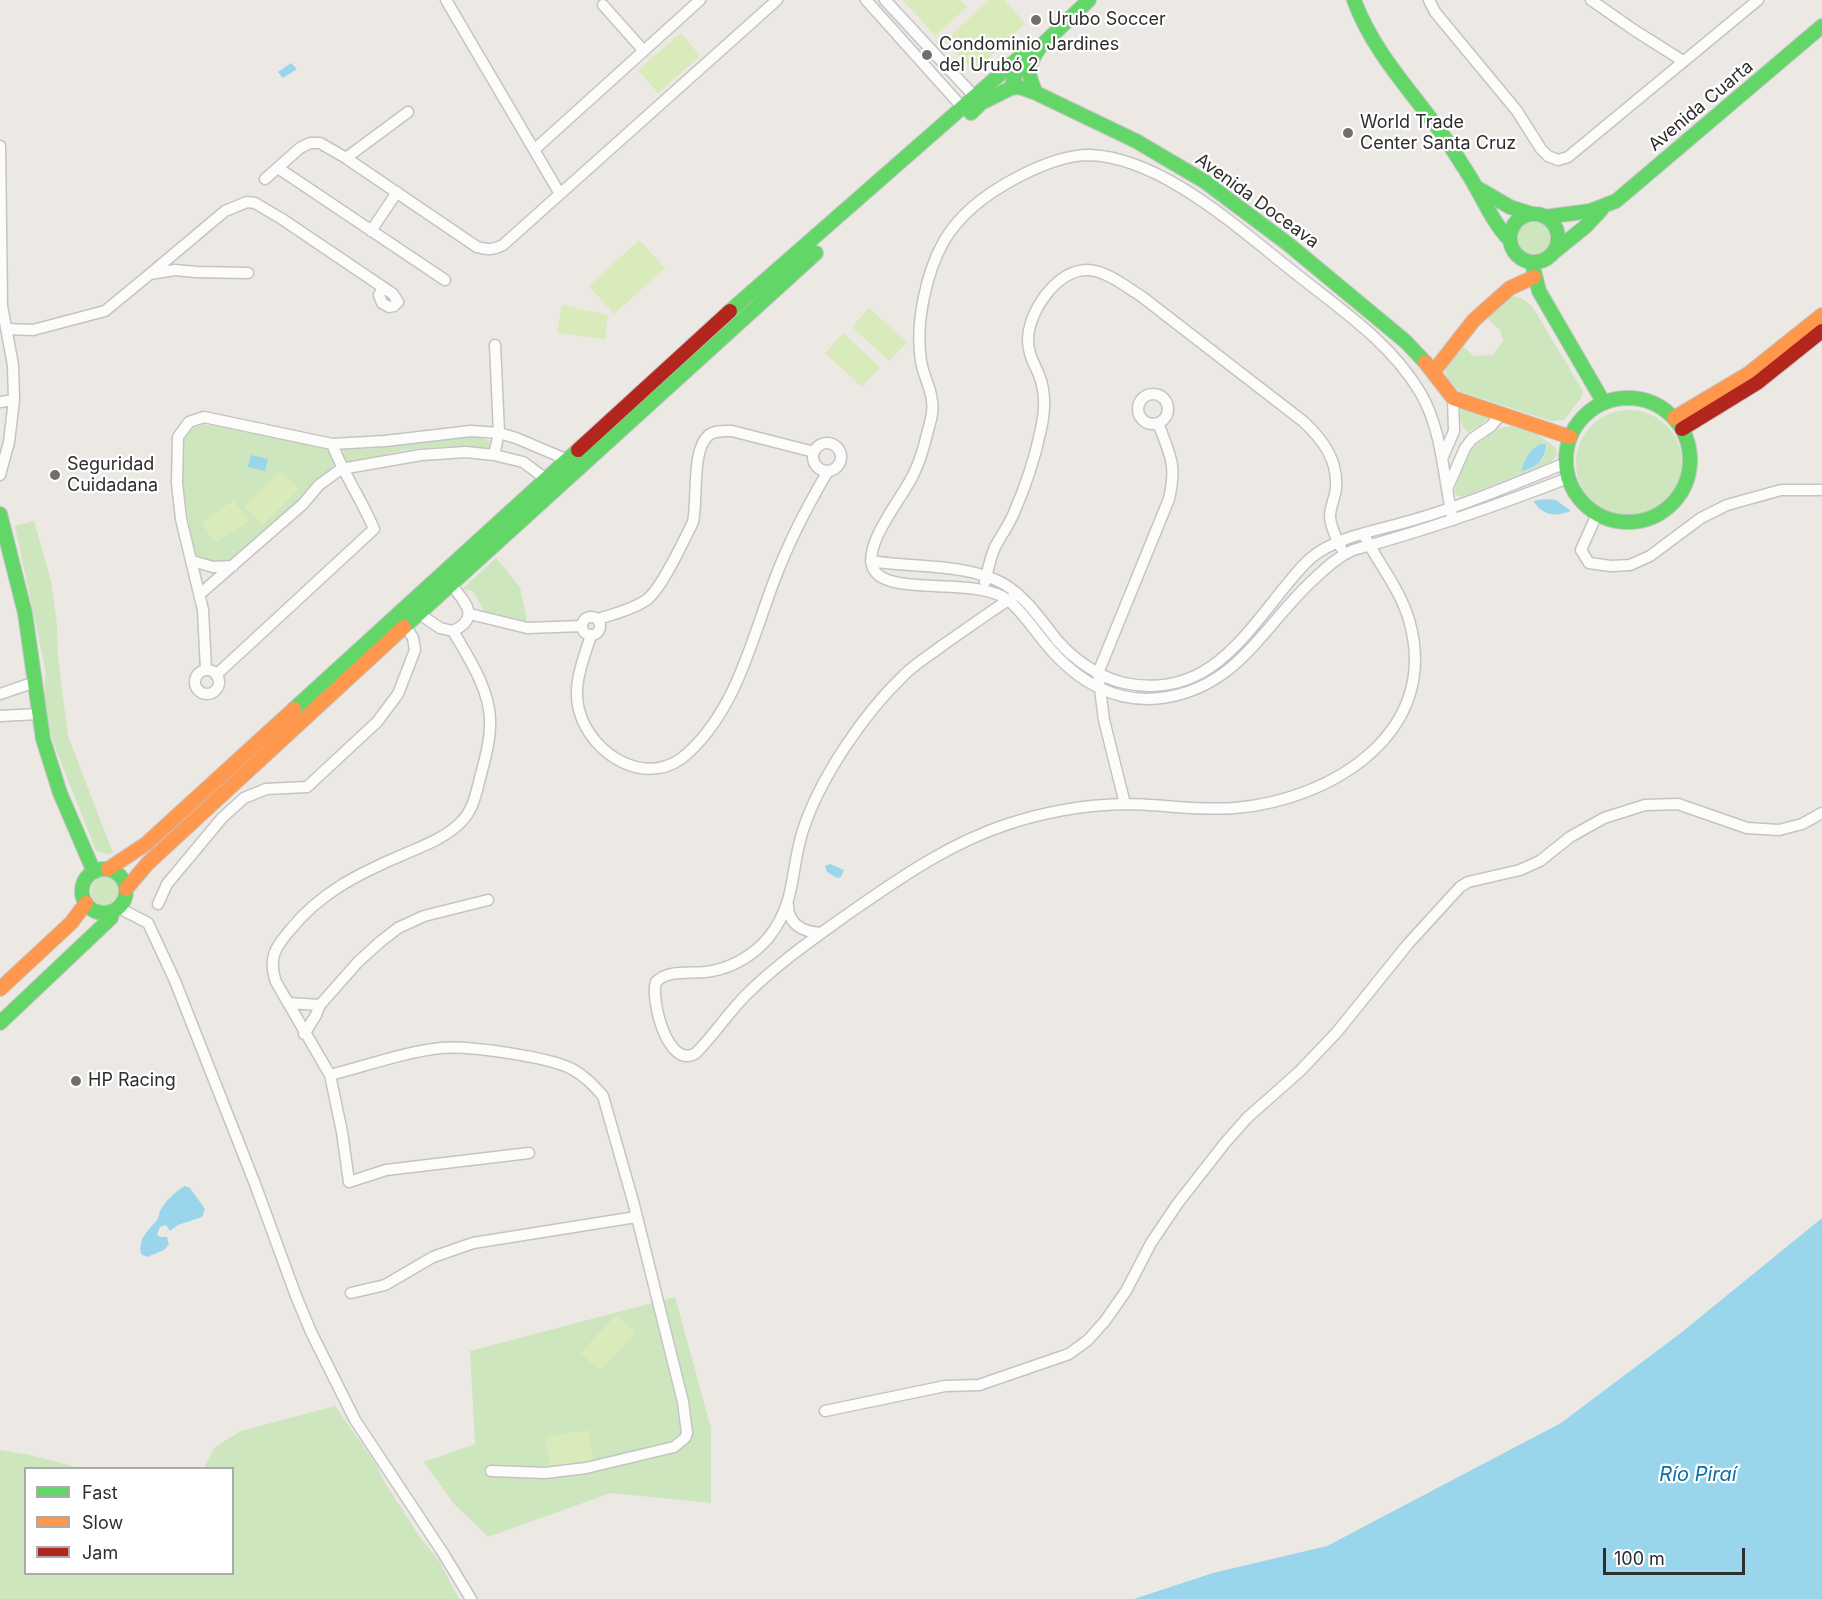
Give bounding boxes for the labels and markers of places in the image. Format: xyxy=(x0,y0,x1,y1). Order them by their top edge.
place label: Urubo Soccer xyxy=(1048,9,1166,31)
marker: Urubo Soccer xyxy=(1029,13,1043,27)
place label: Condominio Jardines del Urubó 2 xyxy=(939,34,1119,76)
marker: Condominio Jardines del Urubó 2 xyxy=(920,48,934,62)
place label: World Trade Center Santa Cruz xyxy=(1360,112,1516,154)
marker: World Trade Center Santa Cruz xyxy=(1341,126,1355,140)
place label: Seguridad Cuidadana xyxy=(67,454,158,496)
marker: Seguridad Cuidadana xyxy=(48,468,62,482)
place label: HP Racing xyxy=(88,1070,176,1092)
marker: HP Racing xyxy=(69,1074,83,1088)

